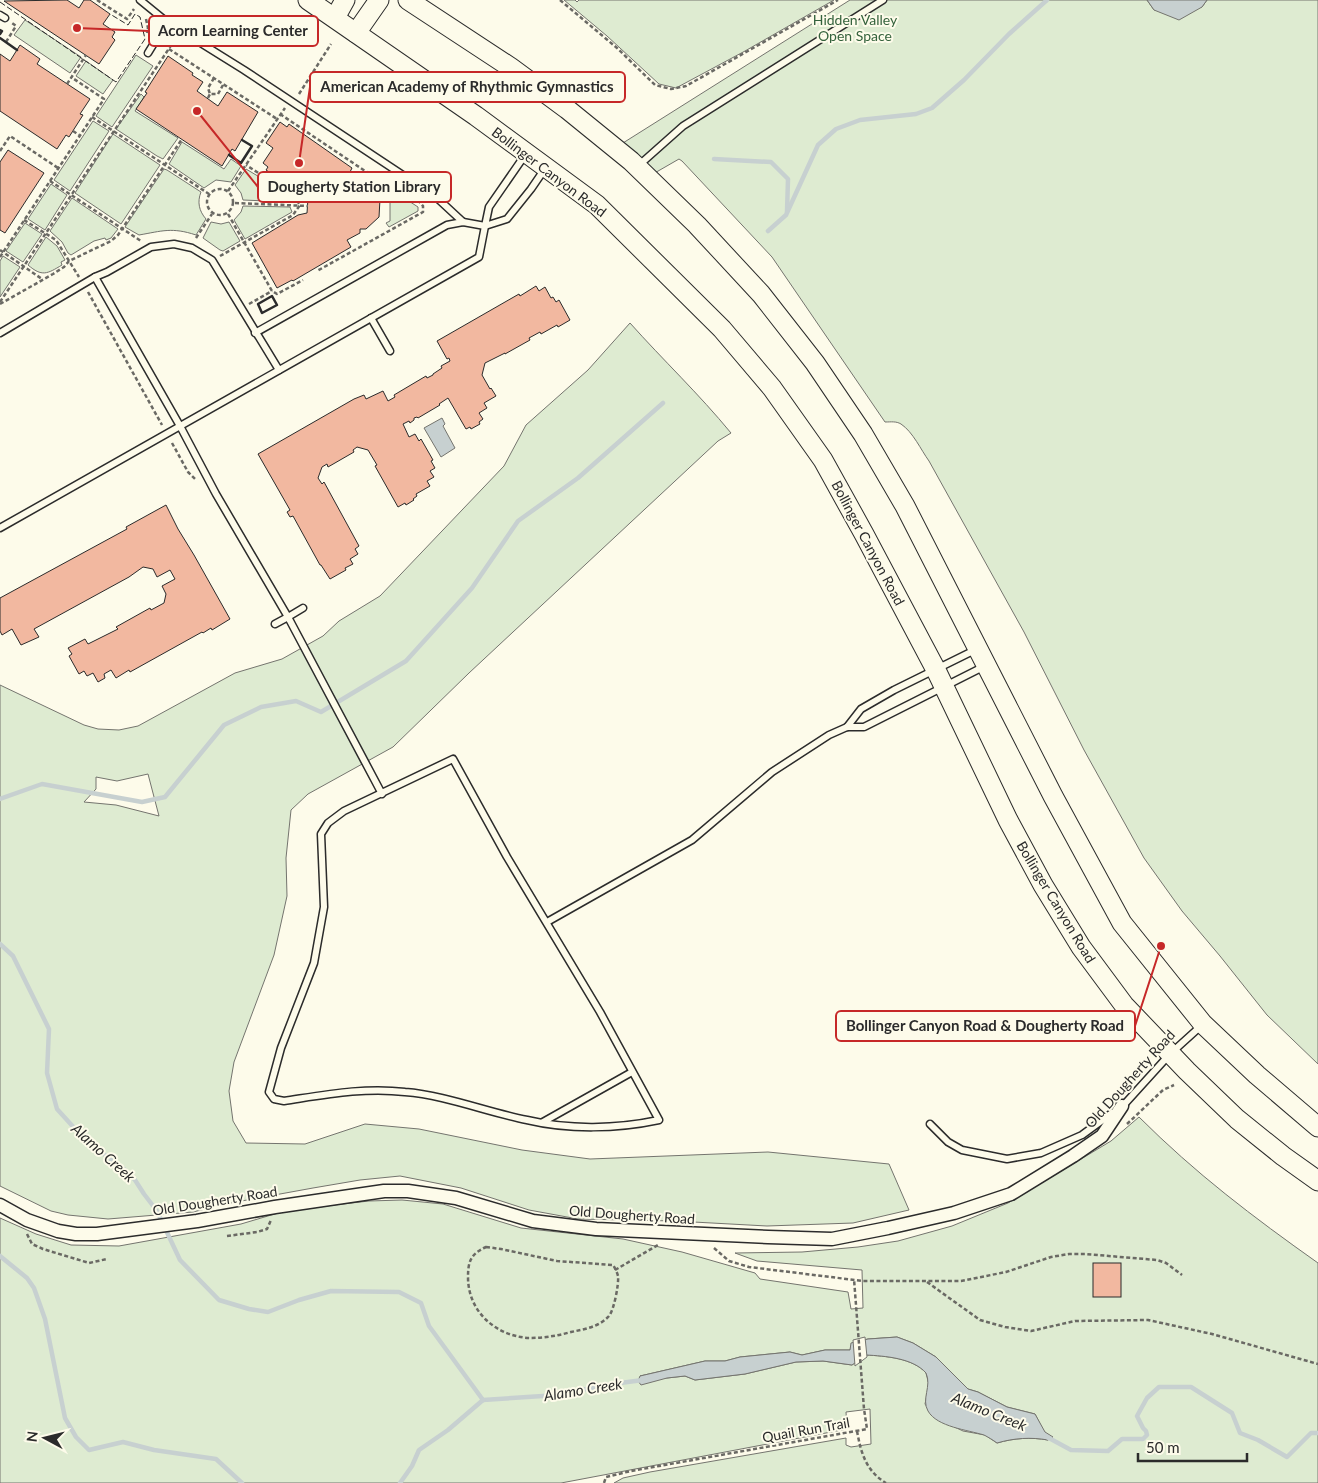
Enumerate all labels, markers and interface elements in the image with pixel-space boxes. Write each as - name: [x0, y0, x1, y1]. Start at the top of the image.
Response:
- park label: Hidden Valley Open Space: [813, 11, 898, 44]
- callout: Acorn Learning Center: [149, 16, 318, 46]
- text: Acorn Learning Center: [157, 21, 308, 39]
- callout: American Academy of Rhythmic Gymnastics: [310, 72, 625, 102]
- text: American Academy of Rhythmic Gymnastics: [319, 77, 614, 95]
- street label: Bollinger Canyon Road: [489, 123, 610, 220]
- callout: Dougherty Station Library: [258, 172, 451, 202]
- text: Dougherty Station Library: [267, 177, 441, 195]
- street label: Bollinger Canyon Road: [828, 477, 909, 608]
- street label: Bollinger Canyon Road: [1013, 838, 1100, 966]
- callout: Bollinger Canyon Road & Dougherty Road: [836, 1011, 1135, 1041]
- text: Bollinger Canyon Road & Dougherty Road: [846, 1016, 1124, 1034]
- street label: Old Dougherty Road: [1081, 1026, 1178, 1131]
- water label: Alamo Creek: [67, 1118, 140, 1186]
- street label: Old Dougherty Road: [151, 1182, 279, 1219]
- street label: Old Dougherty Road: [568, 1202, 696, 1227]
- water label: Alamo Creek: [541, 1374, 624, 1404]
- water label: Alamo Creek: [948, 1388, 1030, 1435]
- north arrow: [20, 1413, 70, 1463]
- street label: Quail Run Trail: [761, 1413, 851, 1446]
- text: N: [23, 1430, 41, 1443]
- scale bar: [1138, 1430, 1247, 1462]
- text: 50 m: [1146, 1438, 1180, 1456]

